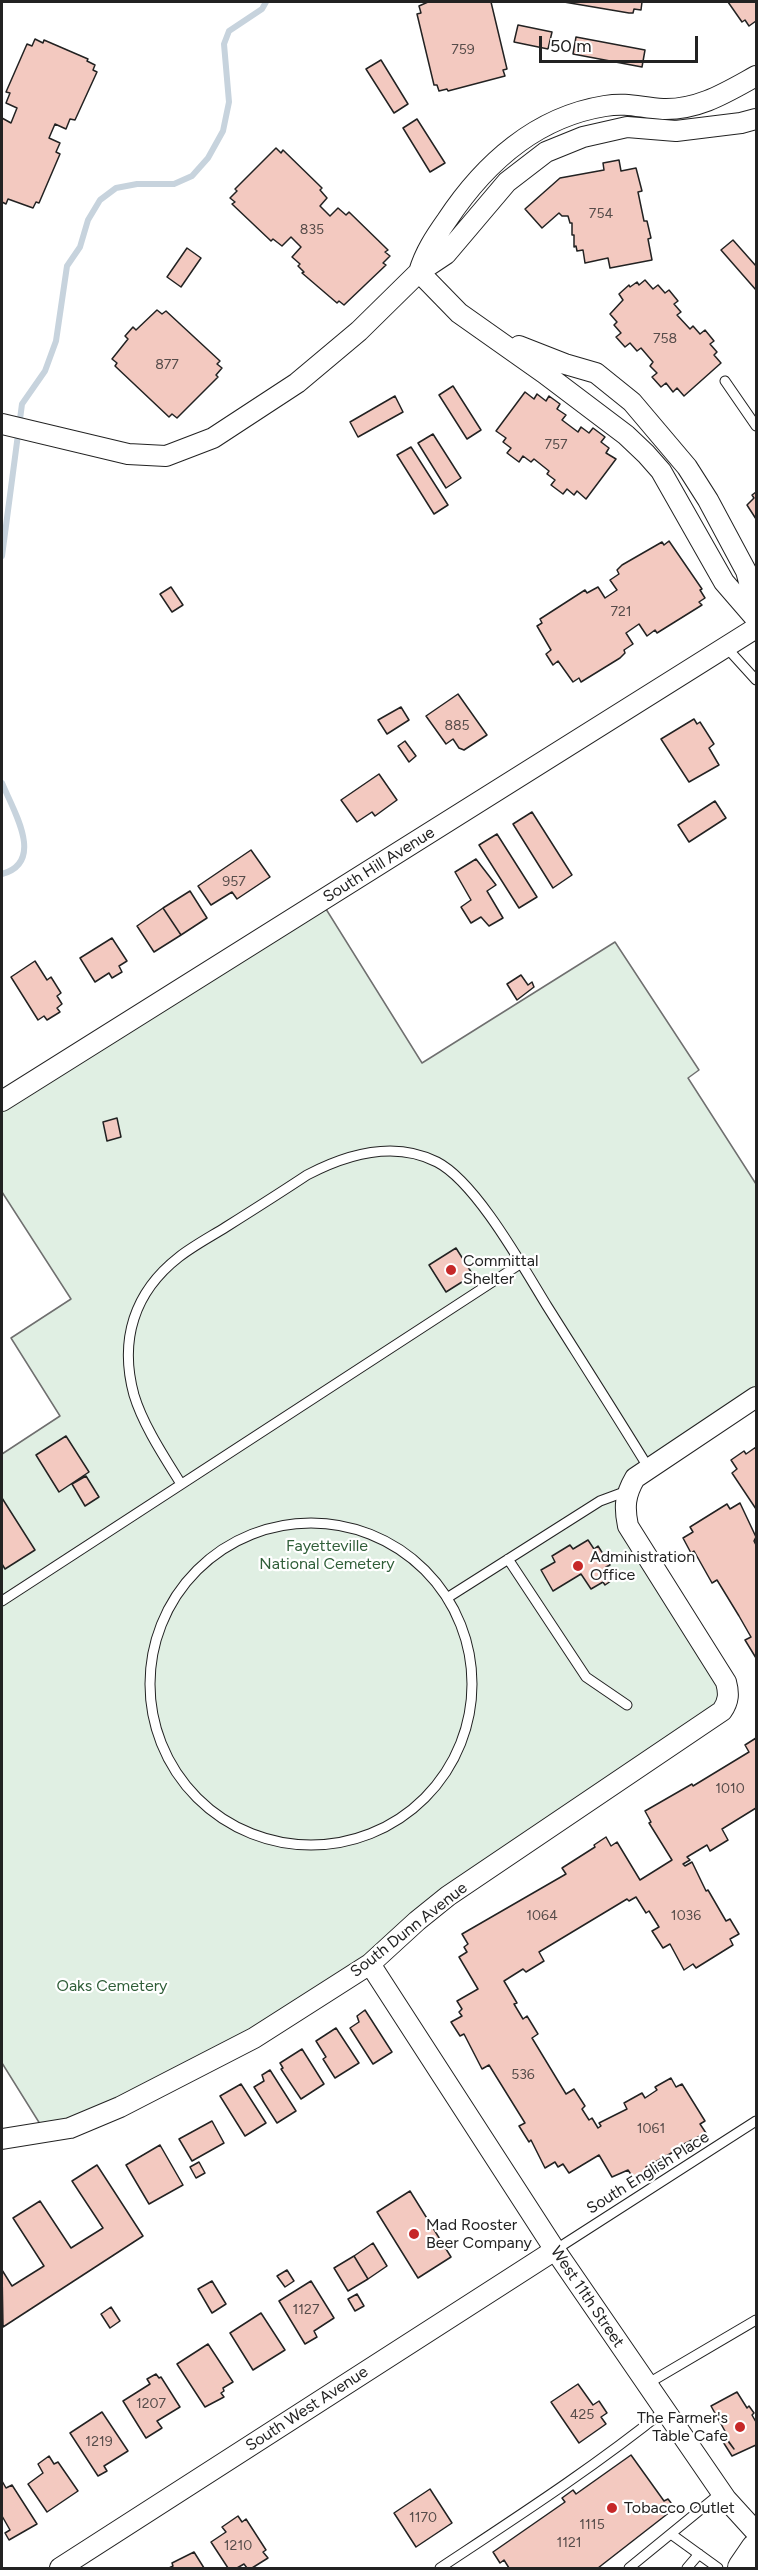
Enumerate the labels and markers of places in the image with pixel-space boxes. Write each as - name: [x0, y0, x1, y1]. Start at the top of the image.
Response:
- place label: Committal Shelter: [463, 1251, 538, 1289]
- marker: Committal Shelter: [444, 1263, 458, 1277]
- place label: Administration Office: [590, 1547, 695, 1585]
- marker: Administration Office: [571, 1559, 585, 1573]
- place label: Mad Rooster Beer Company: [426, 2215, 532, 2253]
- marker: Mad Rooster Beer Company: [407, 2227, 421, 2241]
- place label: The Farmer's Table Cafe: [637, 2408, 728, 2446]
- marker: The Farmer's Table Cafe: [733, 2420, 747, 2434]
- place label: Tobacco Outlet: [624, 2498, 735, 2518]
- marker: Tobacco Outlet: [605, 2501, 619, 2515]

